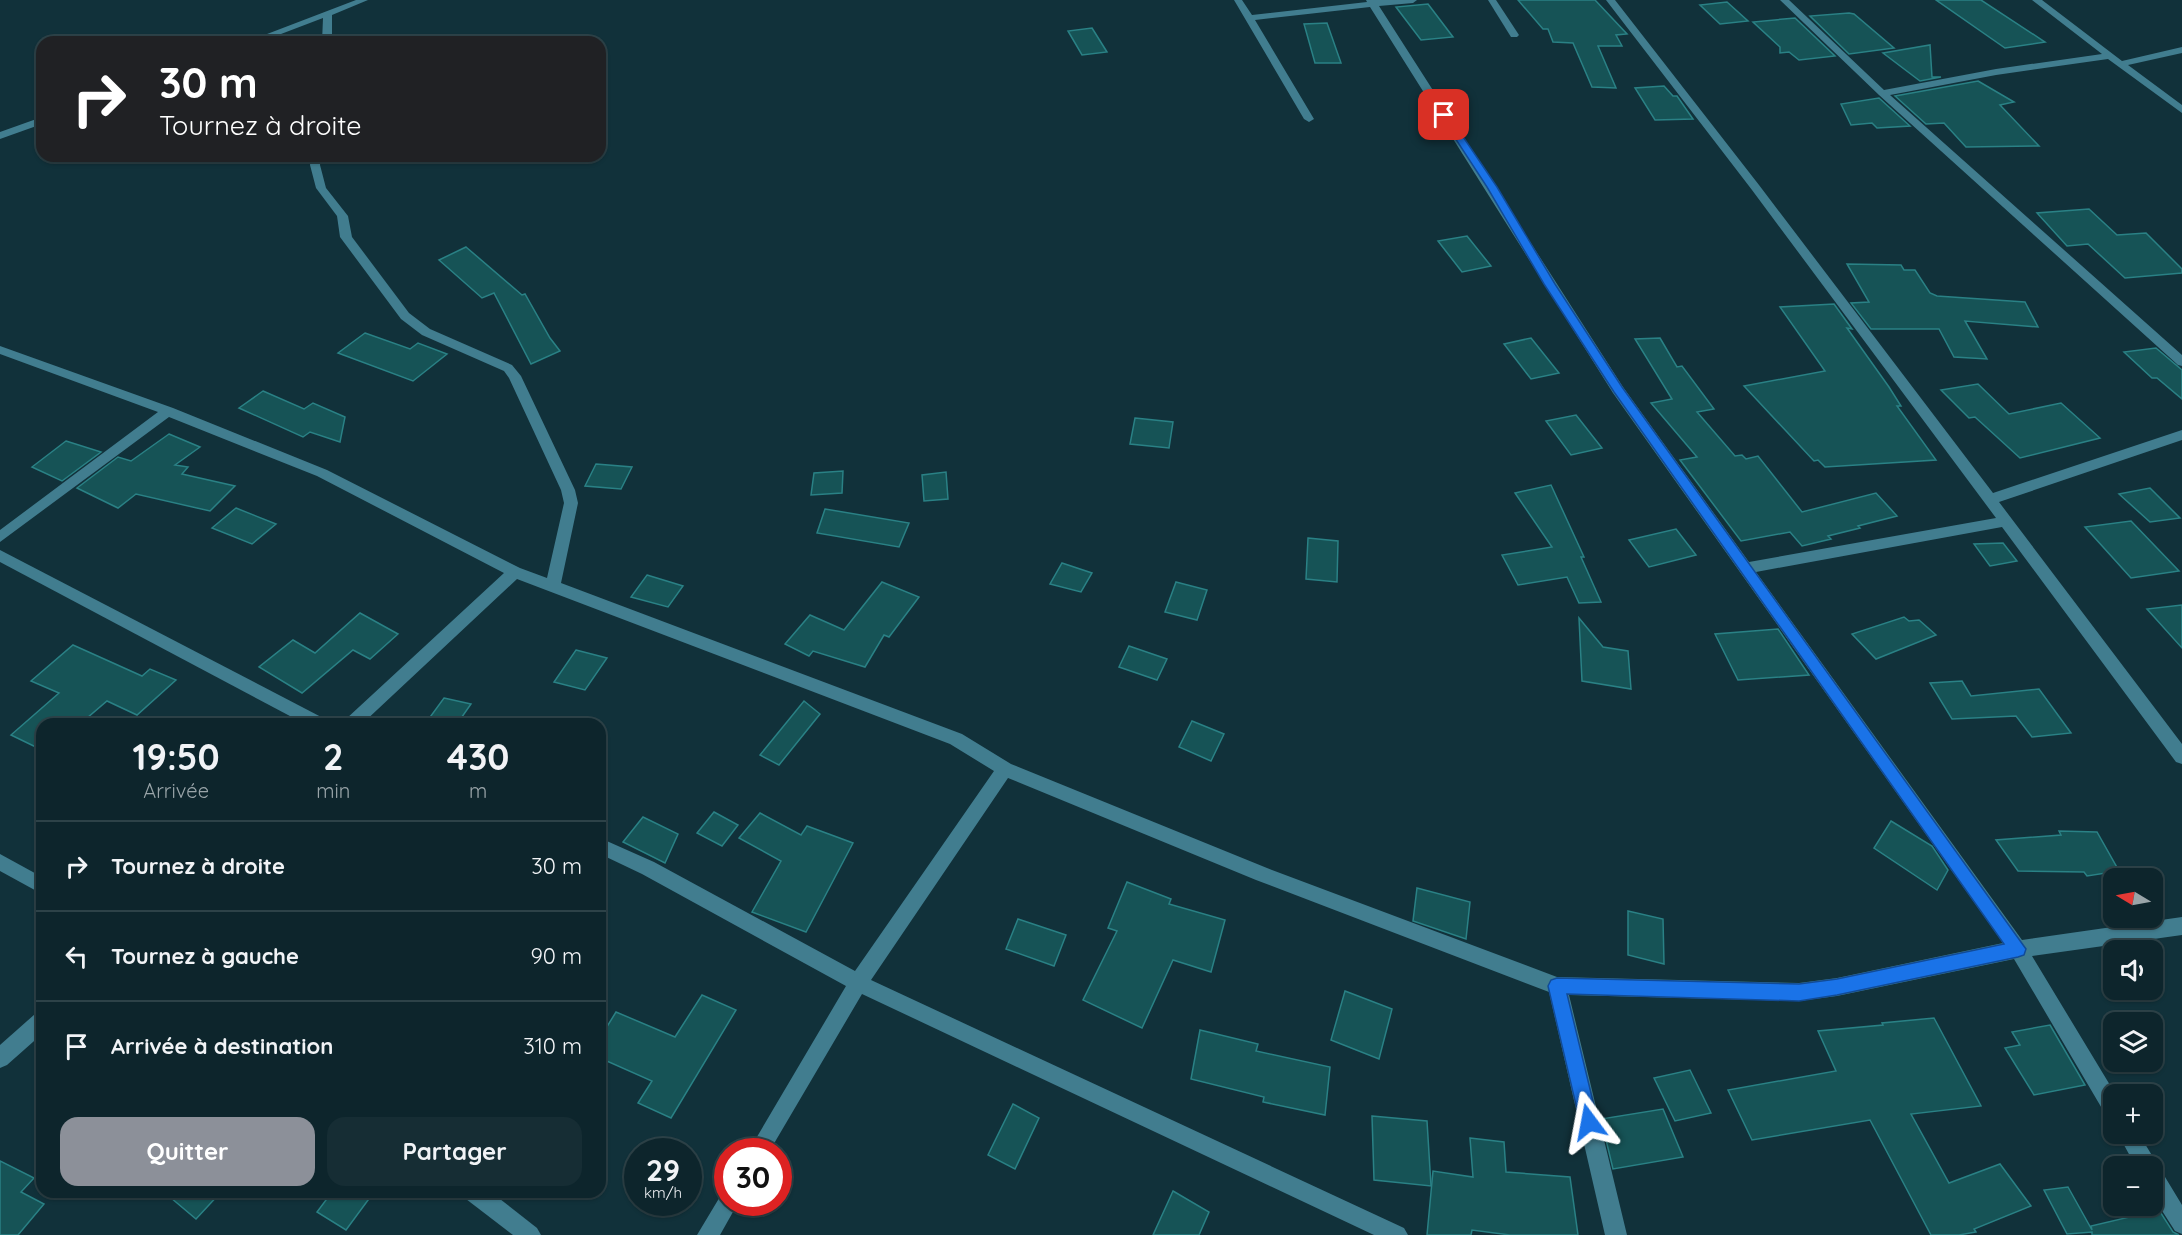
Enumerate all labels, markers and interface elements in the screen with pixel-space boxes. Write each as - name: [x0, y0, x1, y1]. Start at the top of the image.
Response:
- text: 30 m: [159, 56, 258, 109]
- icon: right: [60, 60, 138, 138]
- pin: [1418, 89, 1469, 140]
- icon: arrive: [1427, 98, 1460, 131]
- text: Tournez à droite: [159, 108, 362, 142]
- text: 19:50: [133, 734, 220, 779]
- text: 2: [323, 734, 343, 779]
- text: 430: [447, 734, 509, 779]
- text: Arrivée: [143, 778, 209, 803]
- text: min: [316, 778, 350, 803]
- text: m: [469, 778, 487, 803]
- icon: right: [60, 850, 93, 883]
- text: Tournez à droite: [111, 852, 285, 880]
- text: 30 m: [531, 852, 582, 880]
- north arrow: [2103, 868, 2163, 928]
- map controls: [2103, 868, 2163, 1216]
- icon: left: [60, 940, 93, 973]
- button: sound: [2103, 940, 2163, 1000]
- text: Tournez à gauche: [111, 942, 299, 970]
- text: 90 m: [531, 942, 582, 970]
- button: layers: [2103, 1012, 2163, 1072]
- icon: arrive: [60, 1030, 93, 1063]
- text: Arrivée à destination: [111, 1032, 333, 1060]
- text: 310 m: [523, 1032, 582, 1060]
- button: +: [2103, 1084, 2163, 1144]
- position arrow: [1557, 1090, 1621, 1154]
- button: Quitter: [60, 1117, 315, 1186]
- button: Partager: [327, 1117, 582, 1186]
- speed limit sign: 30: [714, 1138, 792, 1216]
- text: 29: [646, 1151, 680, 1189]
- button: −: [2103, 1156, 2163, 1216]
- text: km/h: [644, 1183, 682, 1202]

